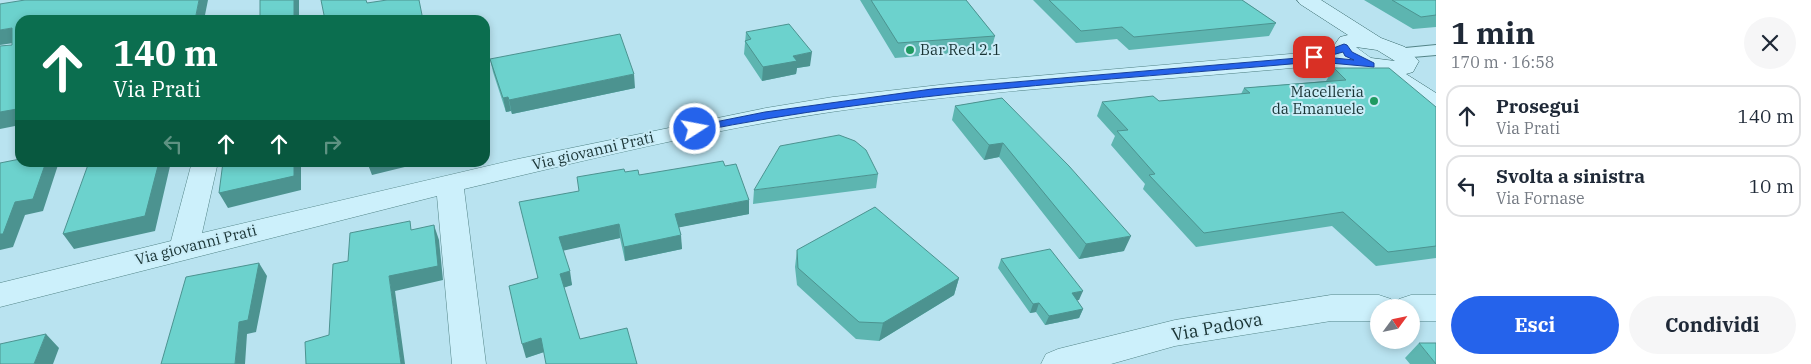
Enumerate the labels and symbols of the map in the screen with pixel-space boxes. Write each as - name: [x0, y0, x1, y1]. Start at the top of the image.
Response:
- pin: [1293, 36, 1335, 78]
- place label: Bar Red 2.1: [920, 40, 1001, 59]
- marker: Bar Red 2.1: [904, 44, 916, 56]
- place label: Macelleria da Emanuele: [1272, 82, 1364, 118]
- marker: Macelleria da Emanuele: [1368, 95, 1380, 107]
- position arrow: [668, 102, 720, 154]
- street label: Via giovanni Prati: [530, 127, 656, 174]
- street label: Via giovanni Prati: [133, 220, 259, 269]
- north arrow: [1370, 299, 1420, 349]
- street label: Via Padova: [1170, 307, 1264, 346]

